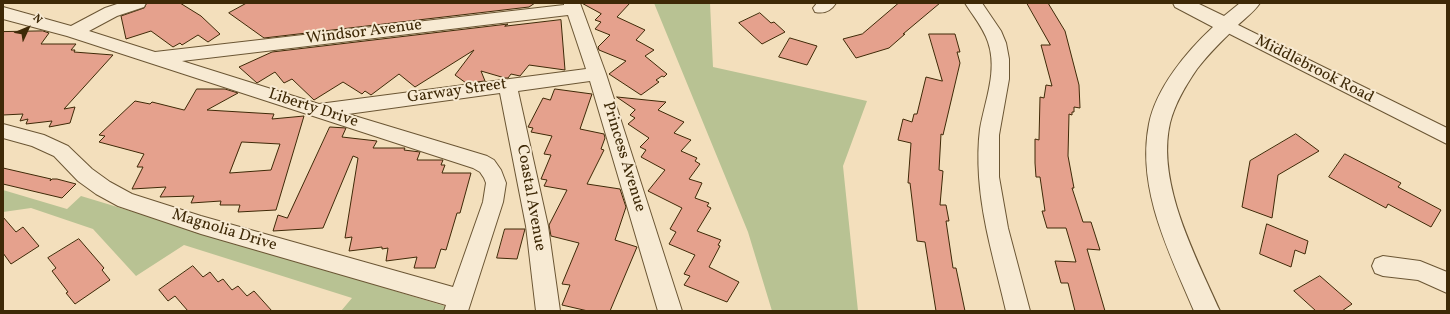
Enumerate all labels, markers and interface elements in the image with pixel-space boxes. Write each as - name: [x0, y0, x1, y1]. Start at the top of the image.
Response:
- north arrow: [8, 8, 48, 48]
- text: N: [29, 11, 45, 27]
- street label: Windsor Avenue: [305, 16, 423, 50]
- street label: Middlebrook Road: [1252, 32, 1376, 108]
- street label: Garway Street: [406, 76, 508, 108]
- street label: Liberty Drive: [266, 85, 360, 133]
- street label: Princess Avenue: [597, 100, 649, 214]
- street label: Coastal Avenue: [511, 143, 549, 253]
- street label: Magnolia Drive: [169, 206, 279, 256]

